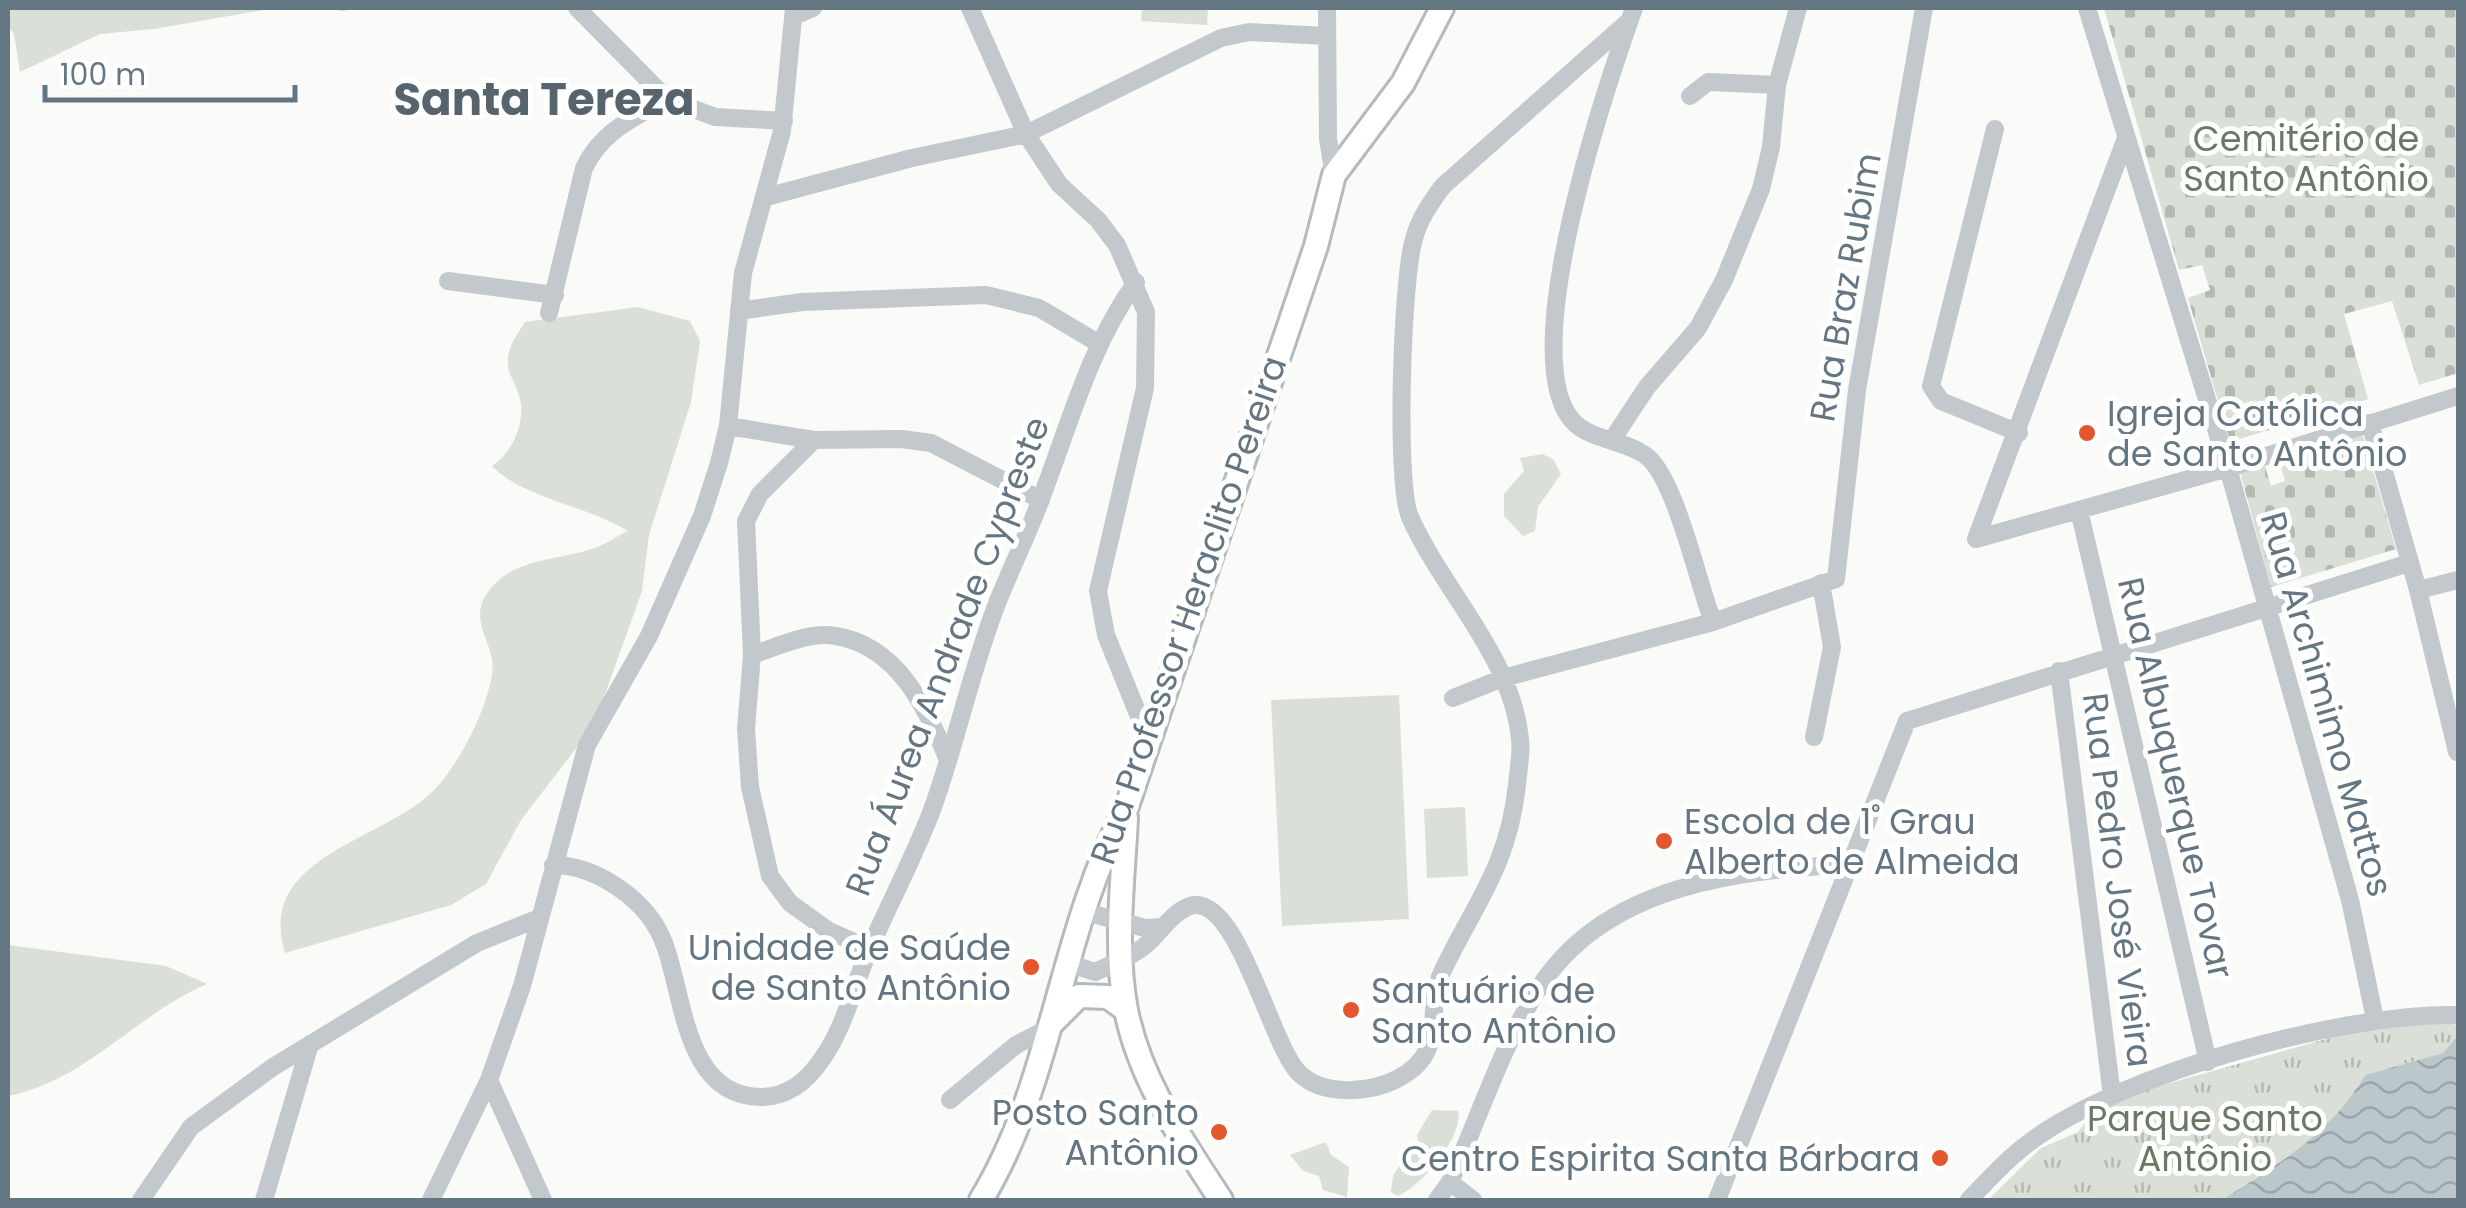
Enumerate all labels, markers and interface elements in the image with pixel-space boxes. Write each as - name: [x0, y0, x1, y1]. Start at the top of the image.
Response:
- scale bar: [45, 40, 295, 102]
- text: 100 m: [60, 53, 146, 96]
- district label: Santa Tereza: [393, 68, 695, 131]
- park label: Cemitério de Santo Antônio: [2183, 114, 2429, 203]
- street label: Rua Braz Rubim: [1797, 149, 1893, 425]
- street label: Rua Professor Heraclito Pereira: [1078, 349, 1298, 871]
- place label: Igreja Católica de Santo Antônio: [2107, 389, 2407, 478]
- street label: Rua Áurea Andrade Cypreste: [833, 409, 1061, 903]
- marker: Igreja Católica de Santo Antônio: [2076, 422, 2098, 444]
- street label: Rua Archimimo Mattos: [2249, 506, 2405, 902]
- street label: Rua Albuquerque Tovar: [2106, 572, 2246, 984]
- street label: Rua Pedro José Vieira: [2071, 690, 2165, 1070]
- place label: Escola de 1˚ Grau Alberto de Almeida: [1684, 797, 2020, 886]
- marker: Escola de 1˚ Grau Alberto de Almeida: [1653, 830, 1675, 852]
- place label: Unidade de Saúde de Santo Antônio: [688, 923, 1011, 1012]
- marker: Unidade de Saúde de Santo Antônio: [1020, 956, 1042, 978]
- place label: Santuário de Santo Antônio: [1371, 966, 1617, 1055]
- marker: Santuário de Santo Antônio: [1340, 999, 1362, 1021]
- place label: Posto Santo Antônio: [992, 1088, 1199, 1177]
- park label: Parque Santo Antônio: [2087, 1094, 2323, 1183]
- marker: Posto Santo Antônio: [1208, 1121, 1230, 1143]
- place label: Centro Espirita Santa Bárbara: [1401, 1134, 1920, 1183]
- marker: Centro Espirita Santa Bárbara: [1929, 1147, 1951, 1169]

